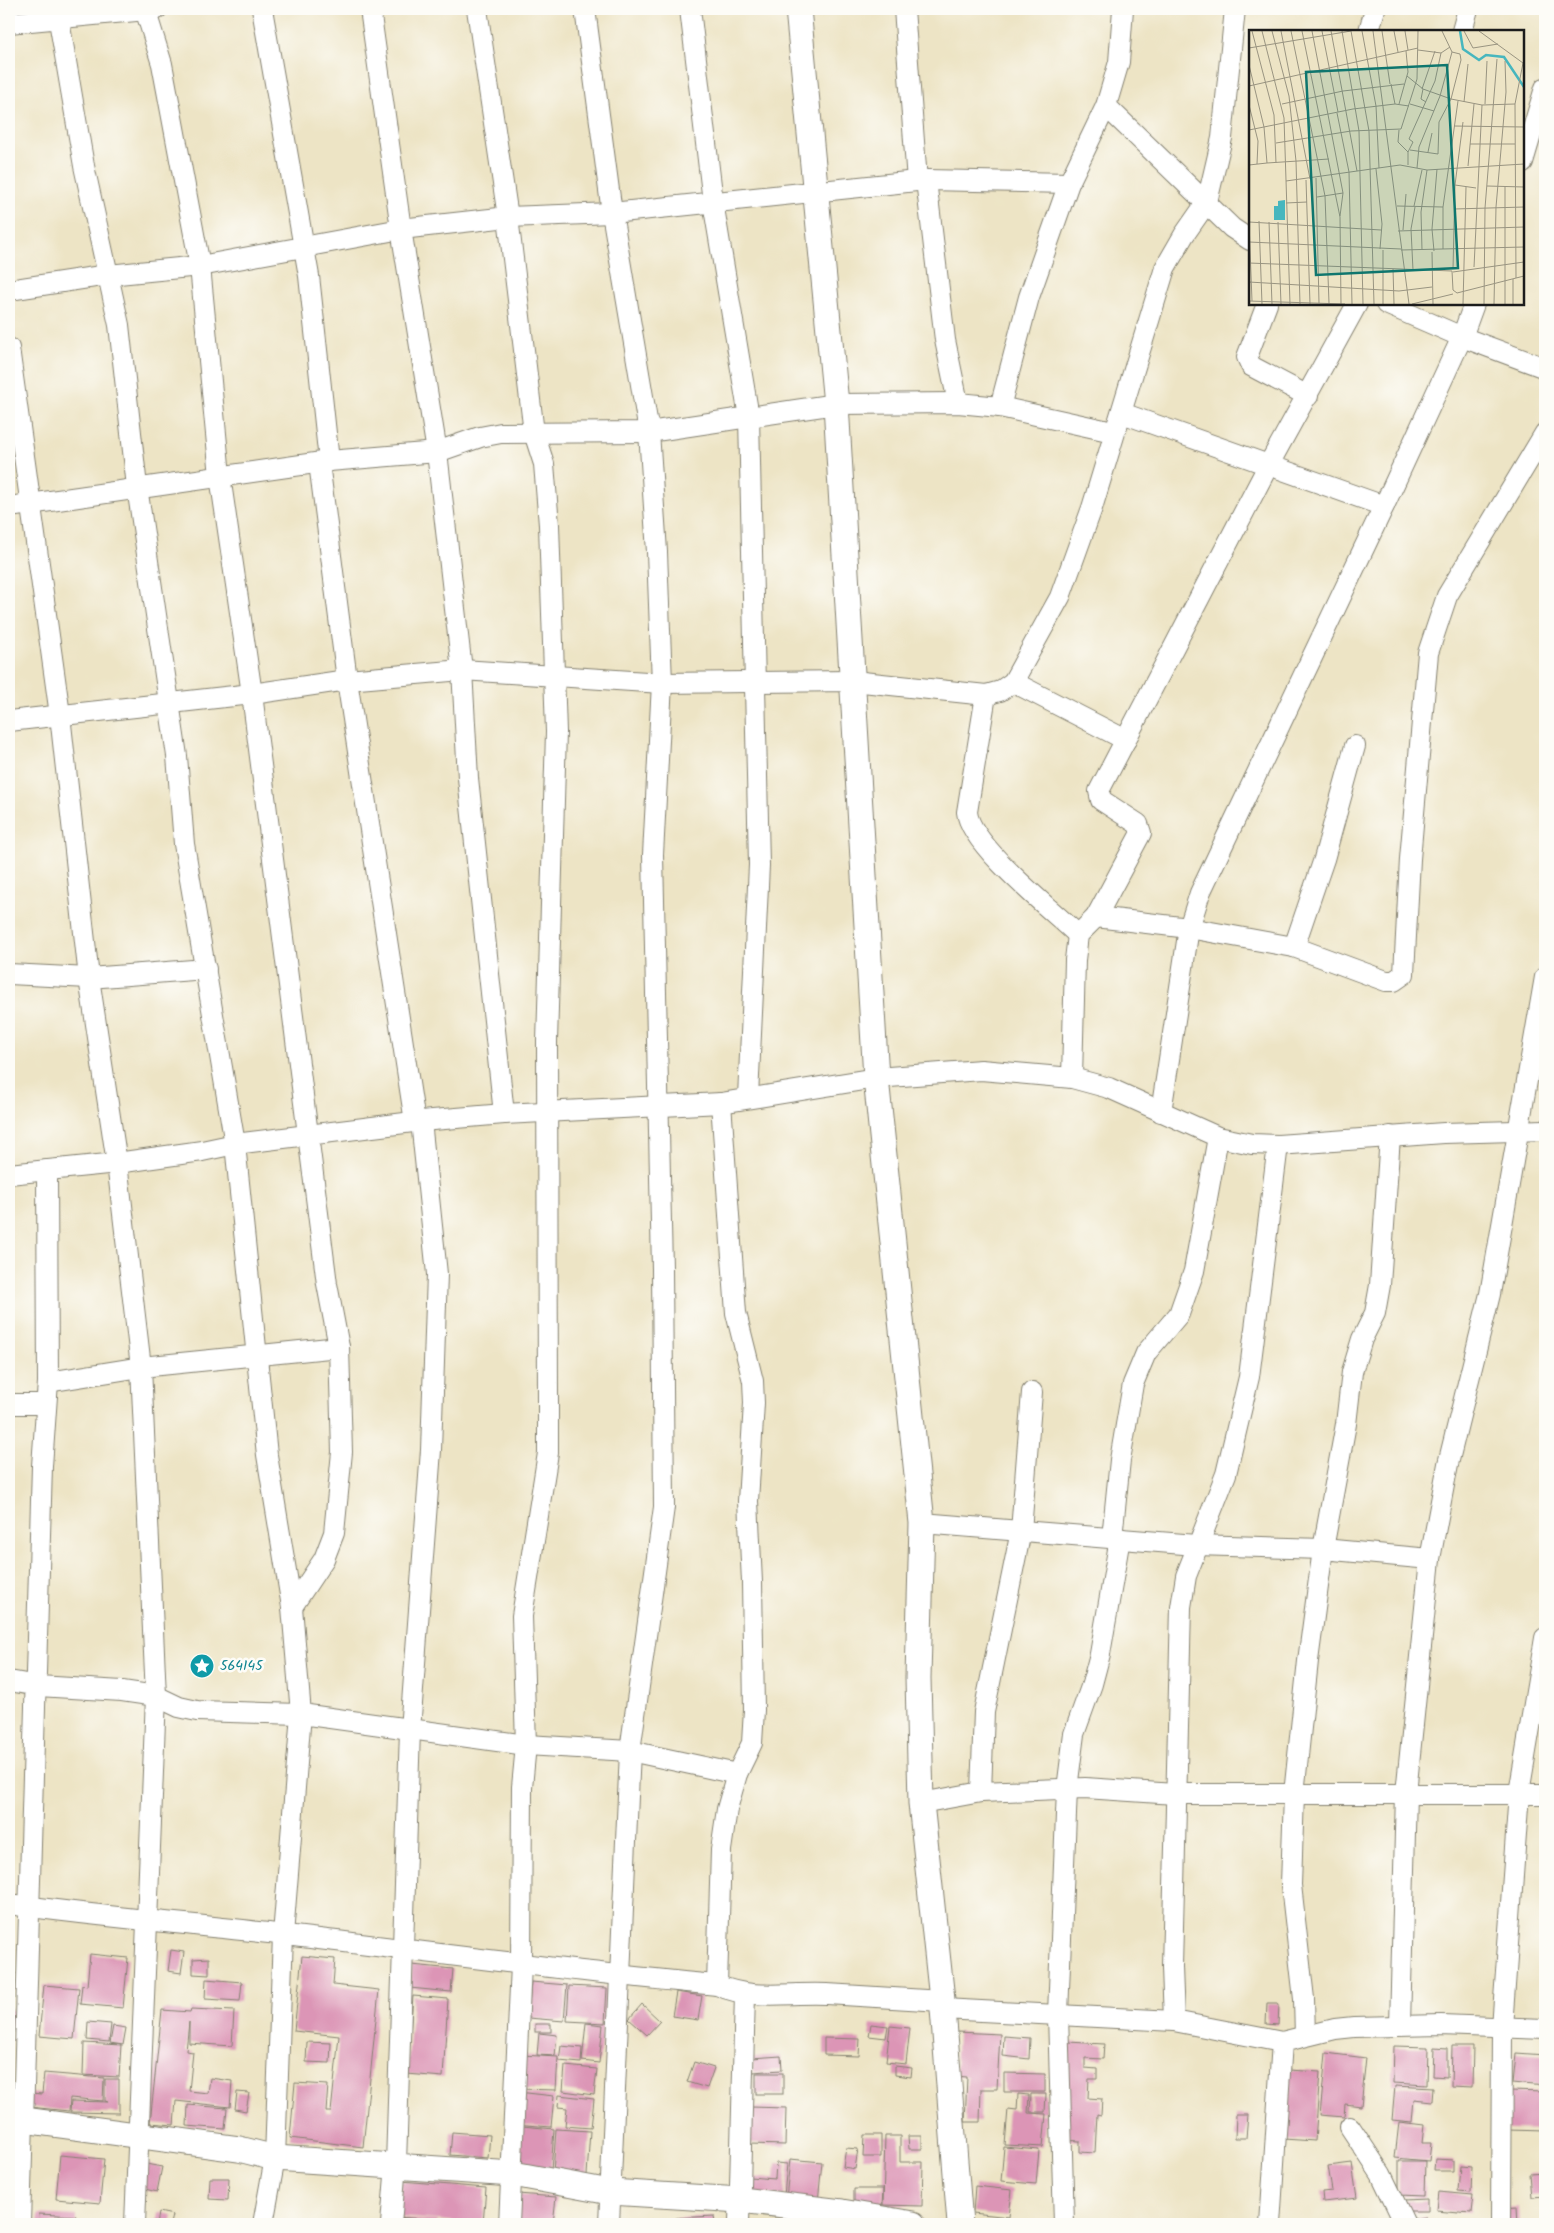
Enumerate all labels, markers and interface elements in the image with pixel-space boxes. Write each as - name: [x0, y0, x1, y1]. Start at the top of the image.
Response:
- inset map: [1249, 30, 1524, 305]
- place icon: 564145: [189, 1653, 215, 1679]
- place label: 564145: [220, 1655, 264, 1677]

